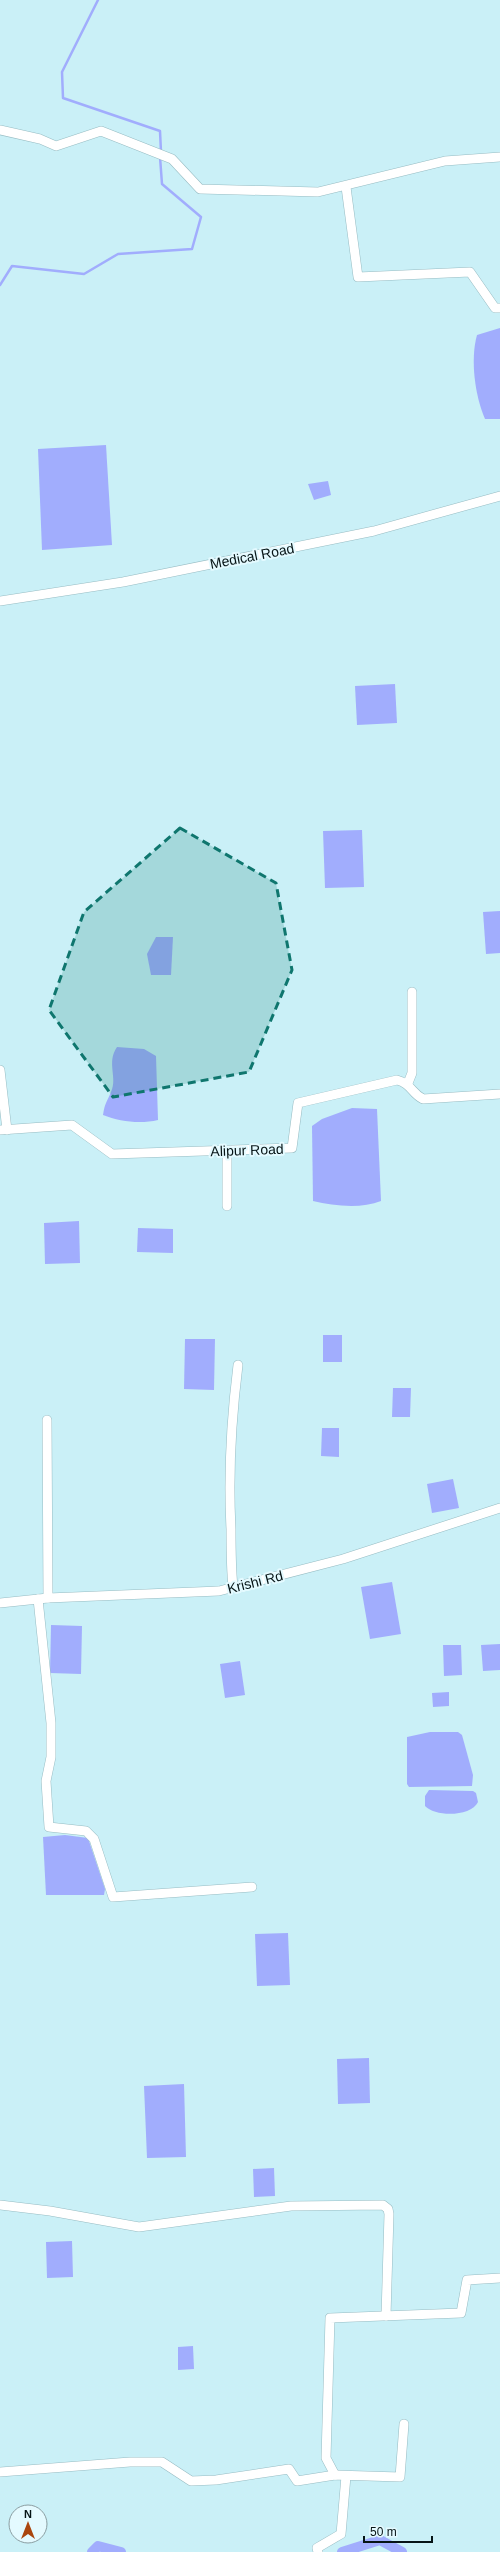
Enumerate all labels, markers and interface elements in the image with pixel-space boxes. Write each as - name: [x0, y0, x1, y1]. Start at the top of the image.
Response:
- street label: Medical Road: [208, 540, 296, 572]
- street label: Alipur Road: [210, 1141, 284, 1159]
- street label: Krishi Rd: [226, 1567, 284, 1597]
- north arrow: [8, 2504, 48, 2544]
- text: N: [24, 2508, 32, 2520]
- scale bar: [364, 2518, 432, 2544]
- text: 50 m: [370, 2525, 397, 2539]

